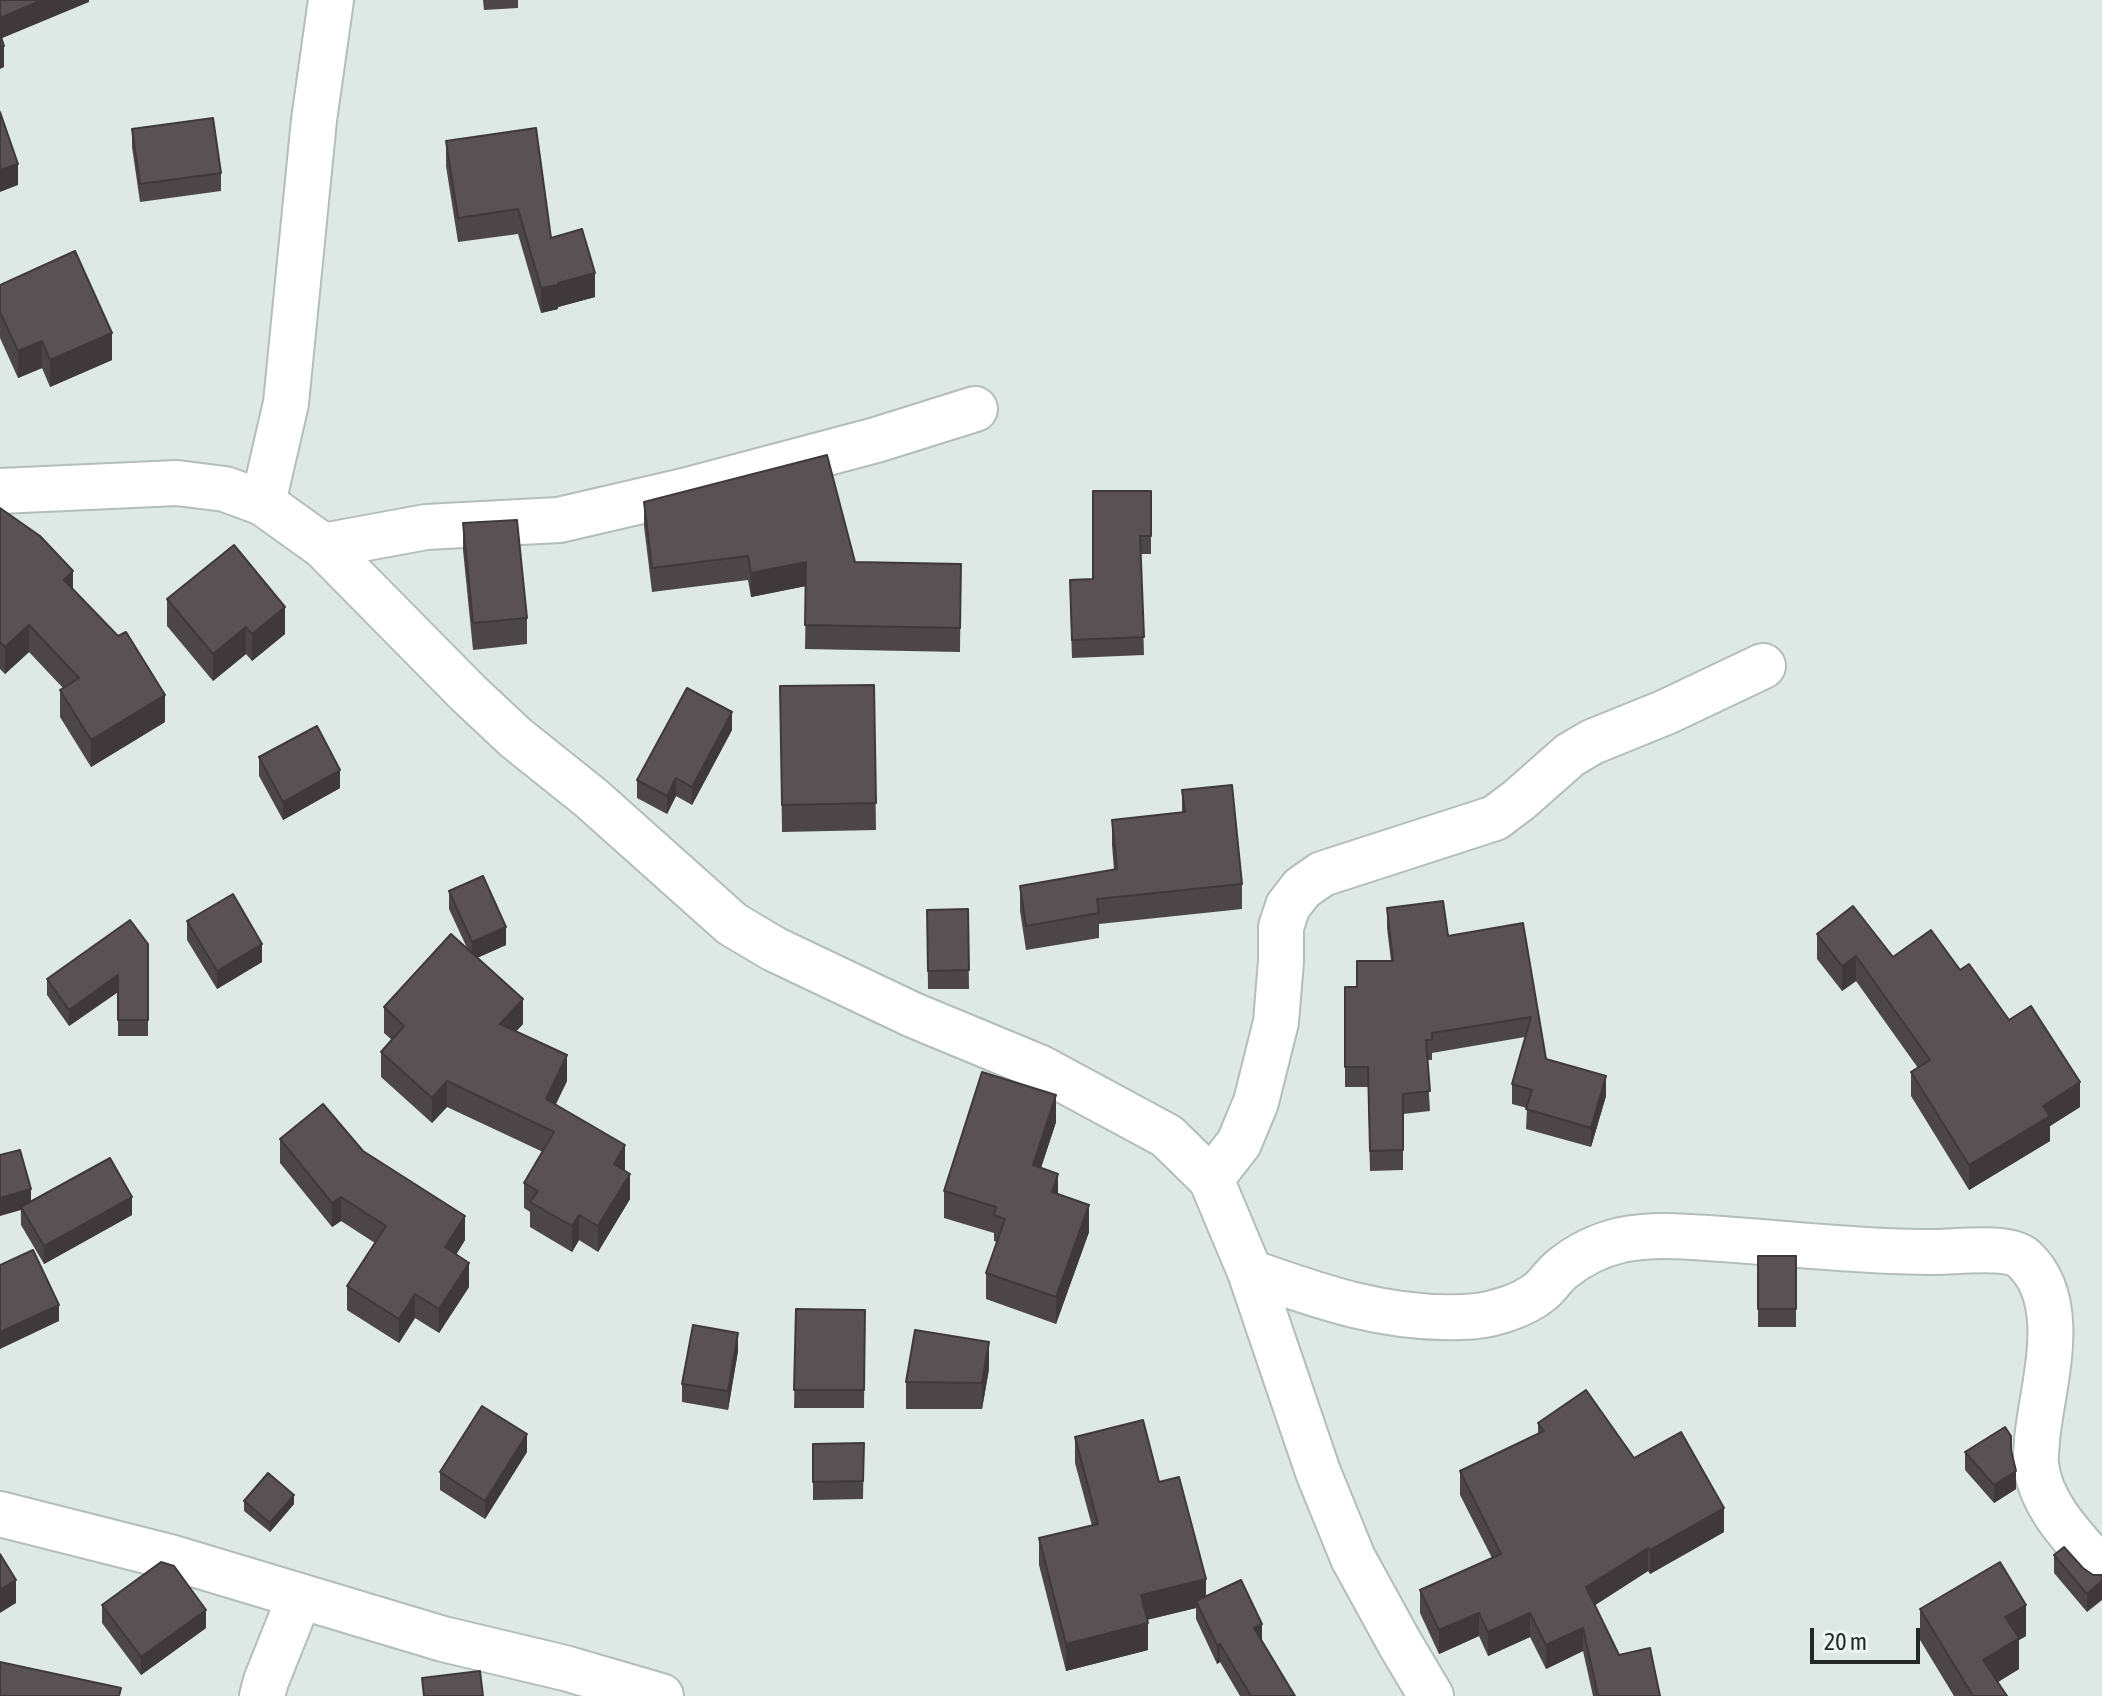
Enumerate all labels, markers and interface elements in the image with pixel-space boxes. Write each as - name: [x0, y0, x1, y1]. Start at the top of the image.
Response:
- scale bar: [1814, 1612, 1924, 1662]
- text: 20 m: [1824, 1628, 1867, 1655]

